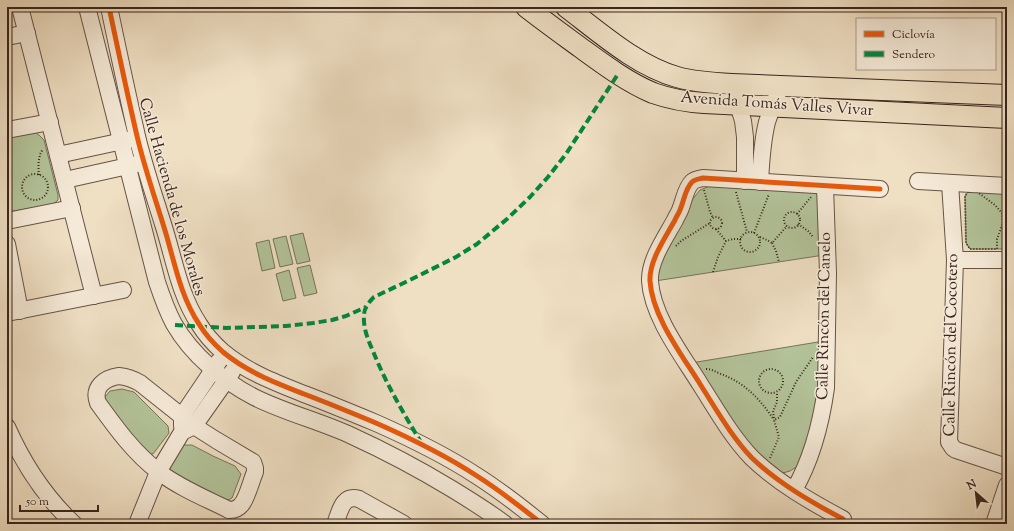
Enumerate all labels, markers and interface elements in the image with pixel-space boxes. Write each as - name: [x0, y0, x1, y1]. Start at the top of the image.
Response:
- legend: [856, 18, 996, 70]
- text: Ciclovía: [892, 26, 935, 44]
- text: Sendero: [892, 46, 935, 64]
- street label: Avenida Tomás Valles Vivar: [680, 87, 874, 123]
- street label: Calle Hacienda de los Morales: [132, 95, 210, 299]
- street label: Calle Rincón del Canelo: [812, 232, 838, 400]
- street label: Calle Rincón del Cocotero: [939, 253, 965, 437]
- north arrow: [956, 473, 996, 513]
- text: N: [963, 476, 980, 495]
- scale bar: [20, 487, 98, 513]
- text: 50 m: [25, 493, 49, 511]

